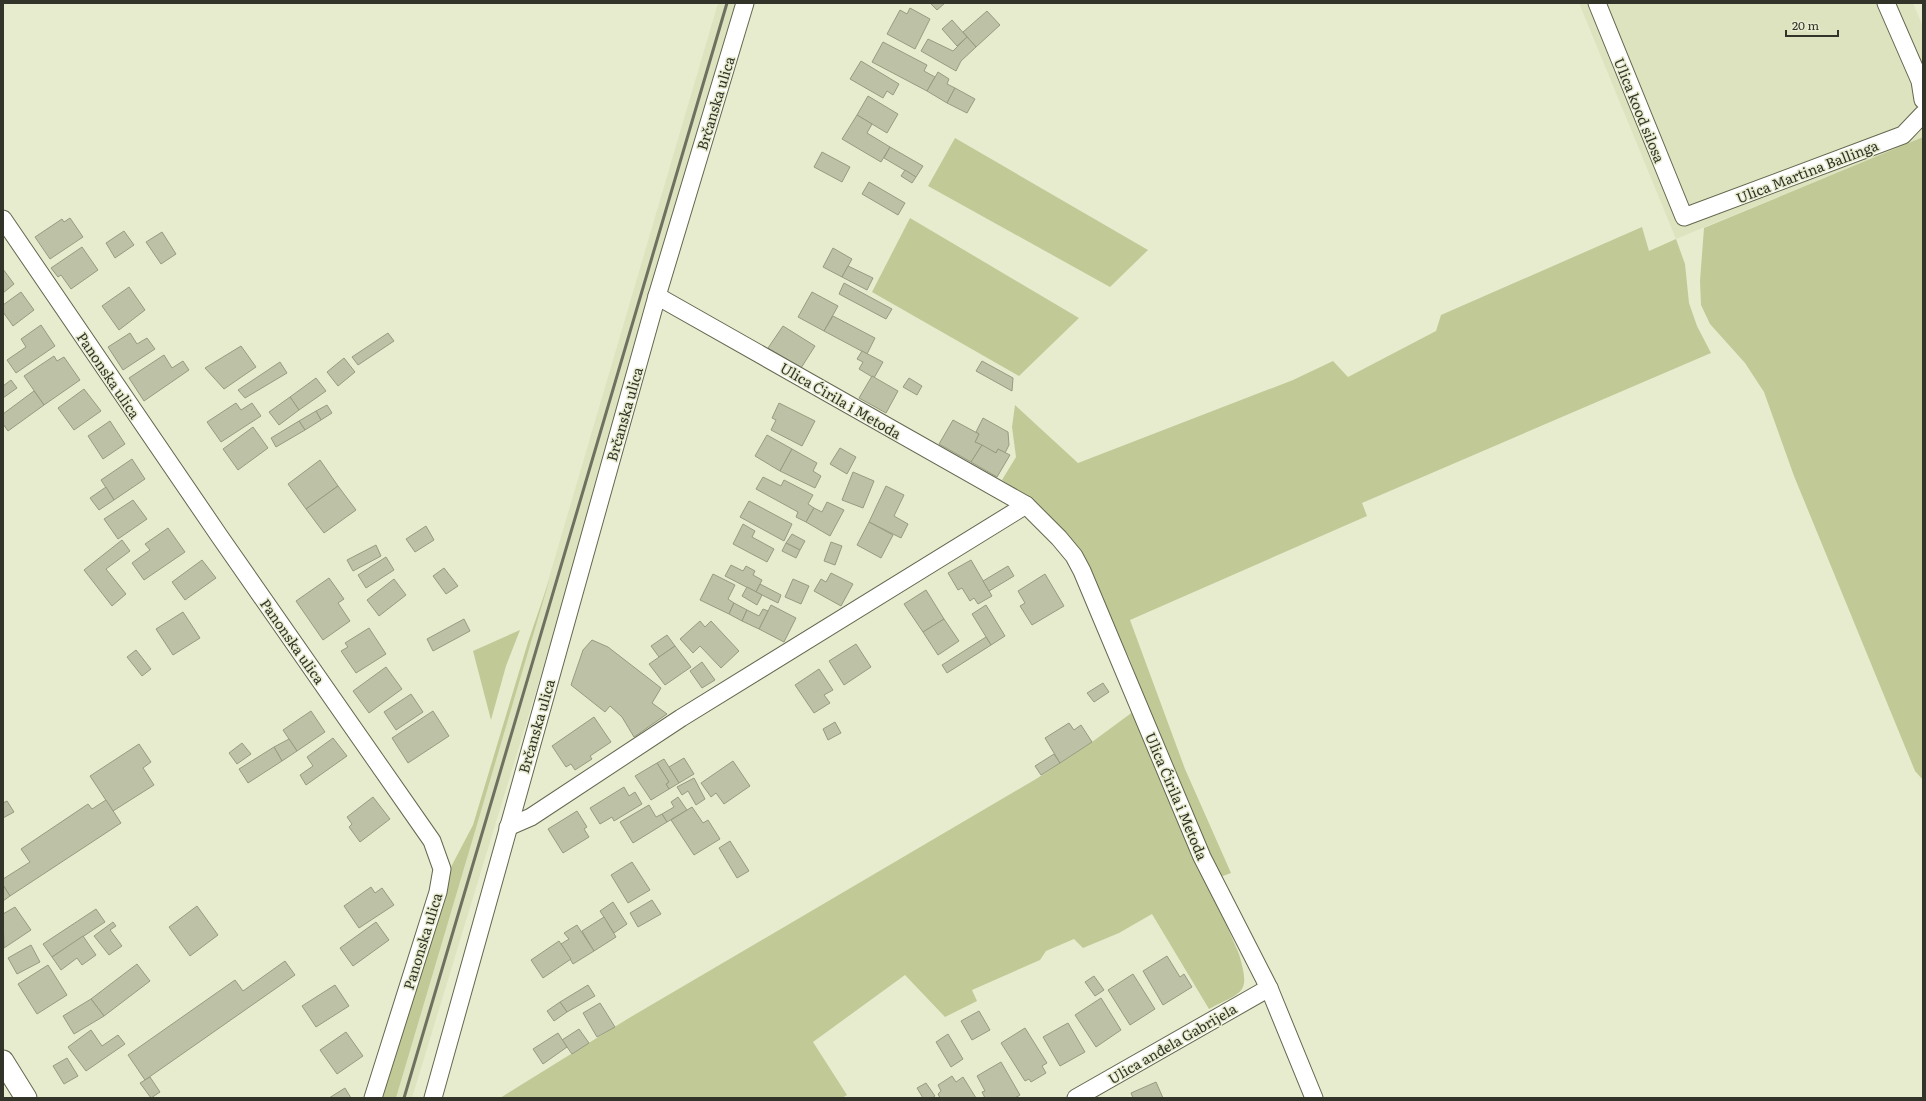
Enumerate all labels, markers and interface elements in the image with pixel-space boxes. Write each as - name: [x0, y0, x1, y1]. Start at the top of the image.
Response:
- scale bar: [1786, 12, 1838, 38]
- text: 20 m: [1792, 16, 1819, 34]
- street label: Brčanska ulica: [691, 53, 739, 152]
- street label: Ulica kood silosa: [1610, 55, 1670, 166]
- street label: Ulica Martina Ballinga: [1733, 134, 1882, 207]
- street label: Panonska ulica: [73, 328, 146, 422]
- street label: Ulica Ćirila i Metoda: [777, 357, 906, 443]
- street label: Brčanska ulica: [601, 364, 647, 463]
- street label: Panonska ulica: [256, 594, 330, 688]
- street label: Brčanska ulica: [513, 676, 559, 775]
- street label: Ulica Ćirila i Metoda: [1141, 729, 1213, 863]
- street label: Panonska ulica: [398, 890, 446, 992]
- street label: Ulica anđela Gabrijela: [1104, 998, 1241, 1088]

